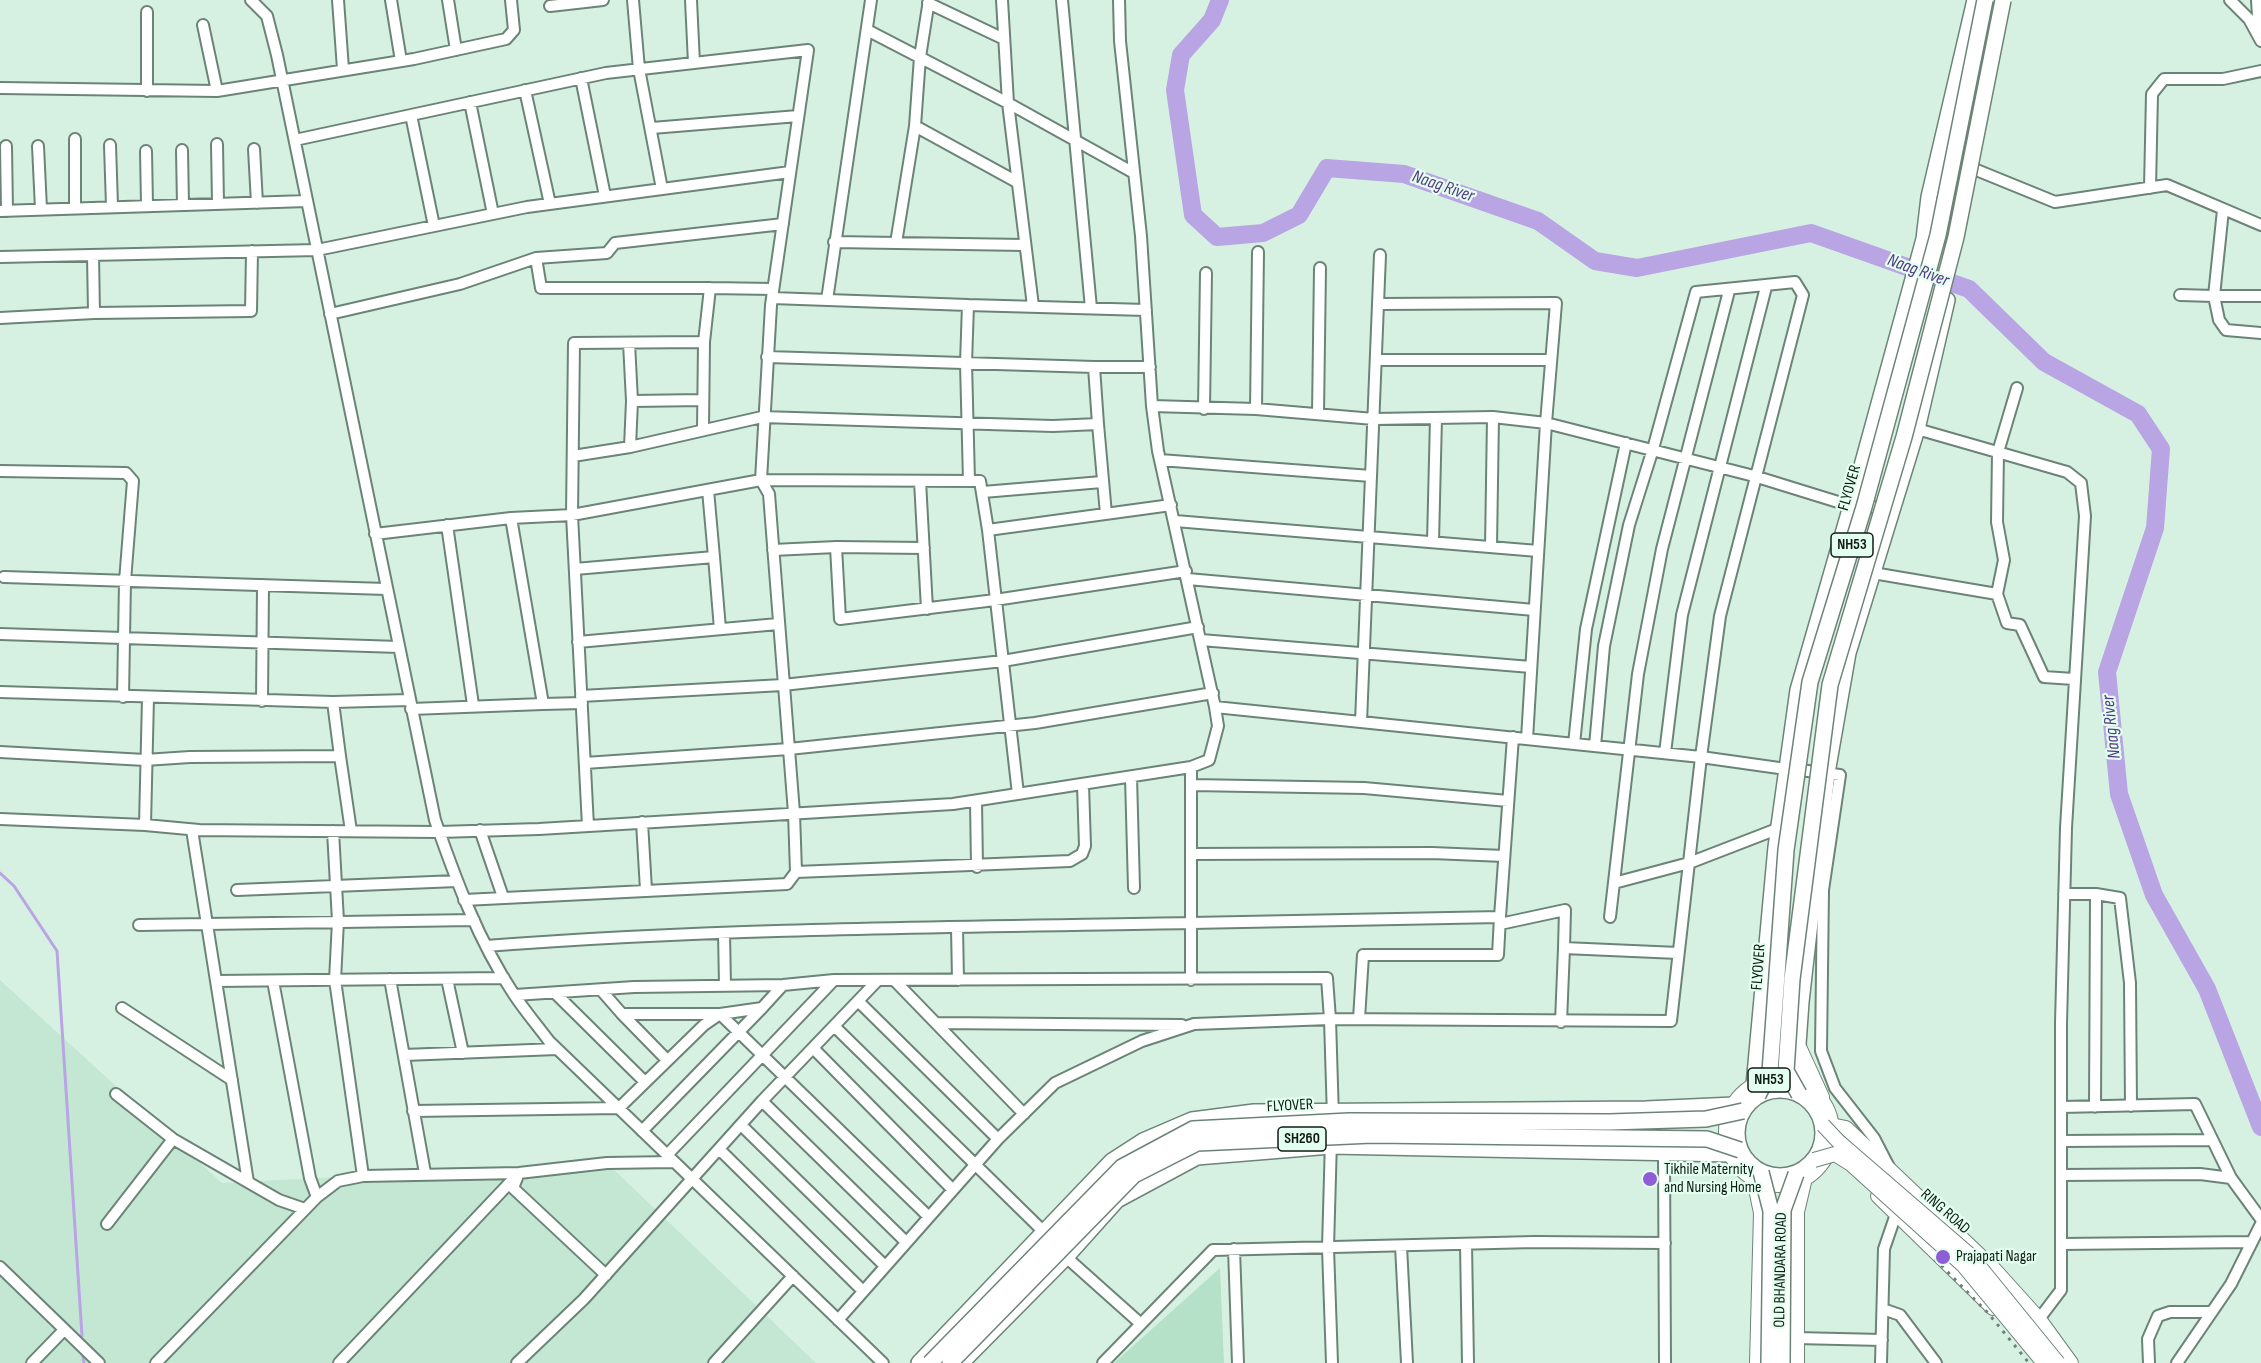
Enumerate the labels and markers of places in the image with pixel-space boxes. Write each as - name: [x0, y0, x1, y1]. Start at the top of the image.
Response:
- place label: Tikhile Maternity and Nursing Home: [1664, 1160, 1761, 1198]
- marker: Tikhile Maternity and Nursing Home: [1641, 1170, 1659, 1188]
- place label: Prajapati Nagar: [1956, 1247, 2037, 1267]
- marker: Prajapati Nagar: [1934, 1248, 1952, 1266]

